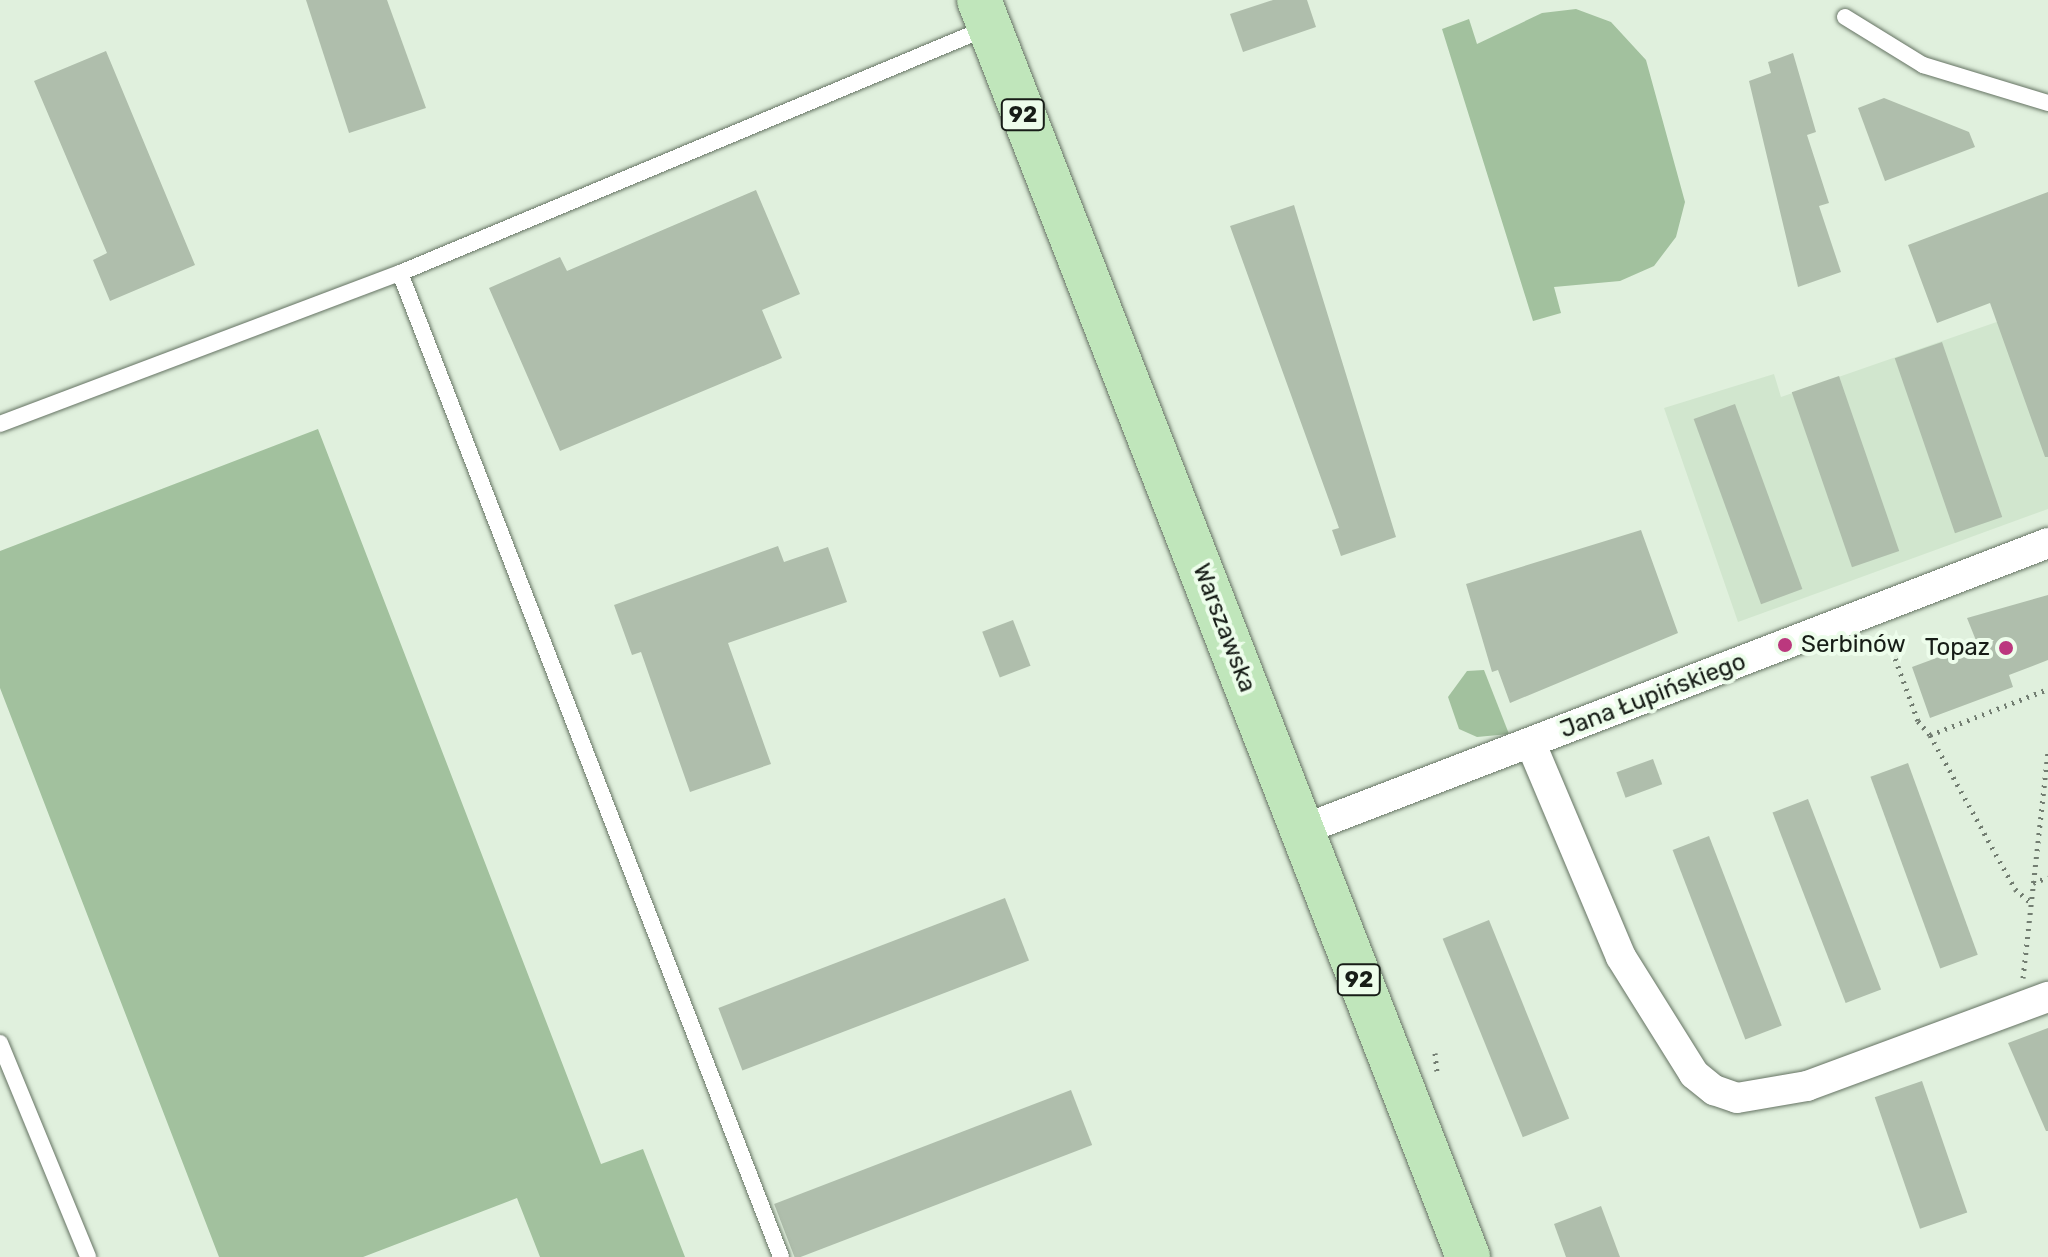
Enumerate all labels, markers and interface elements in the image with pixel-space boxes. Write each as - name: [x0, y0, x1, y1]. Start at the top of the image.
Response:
- road number: 92: [999, 97, 1047, 133]
- street label: Warszawska: [1186, 560, 1262, 696]
- place label: Serbinów: [1801, 631, 1906, 659]
- place label: Topaz: [1925, 634, 1990, 662]
- marker: Serbinów: [1776, 636, 1794, 654]
- marker: Topaz: [1997, 639, 2015, 657]
- street label: Jana Łupińskiego: [1556, 647, 1750, 745]
- road number: 92: [1335, 962, 1383, 998]

